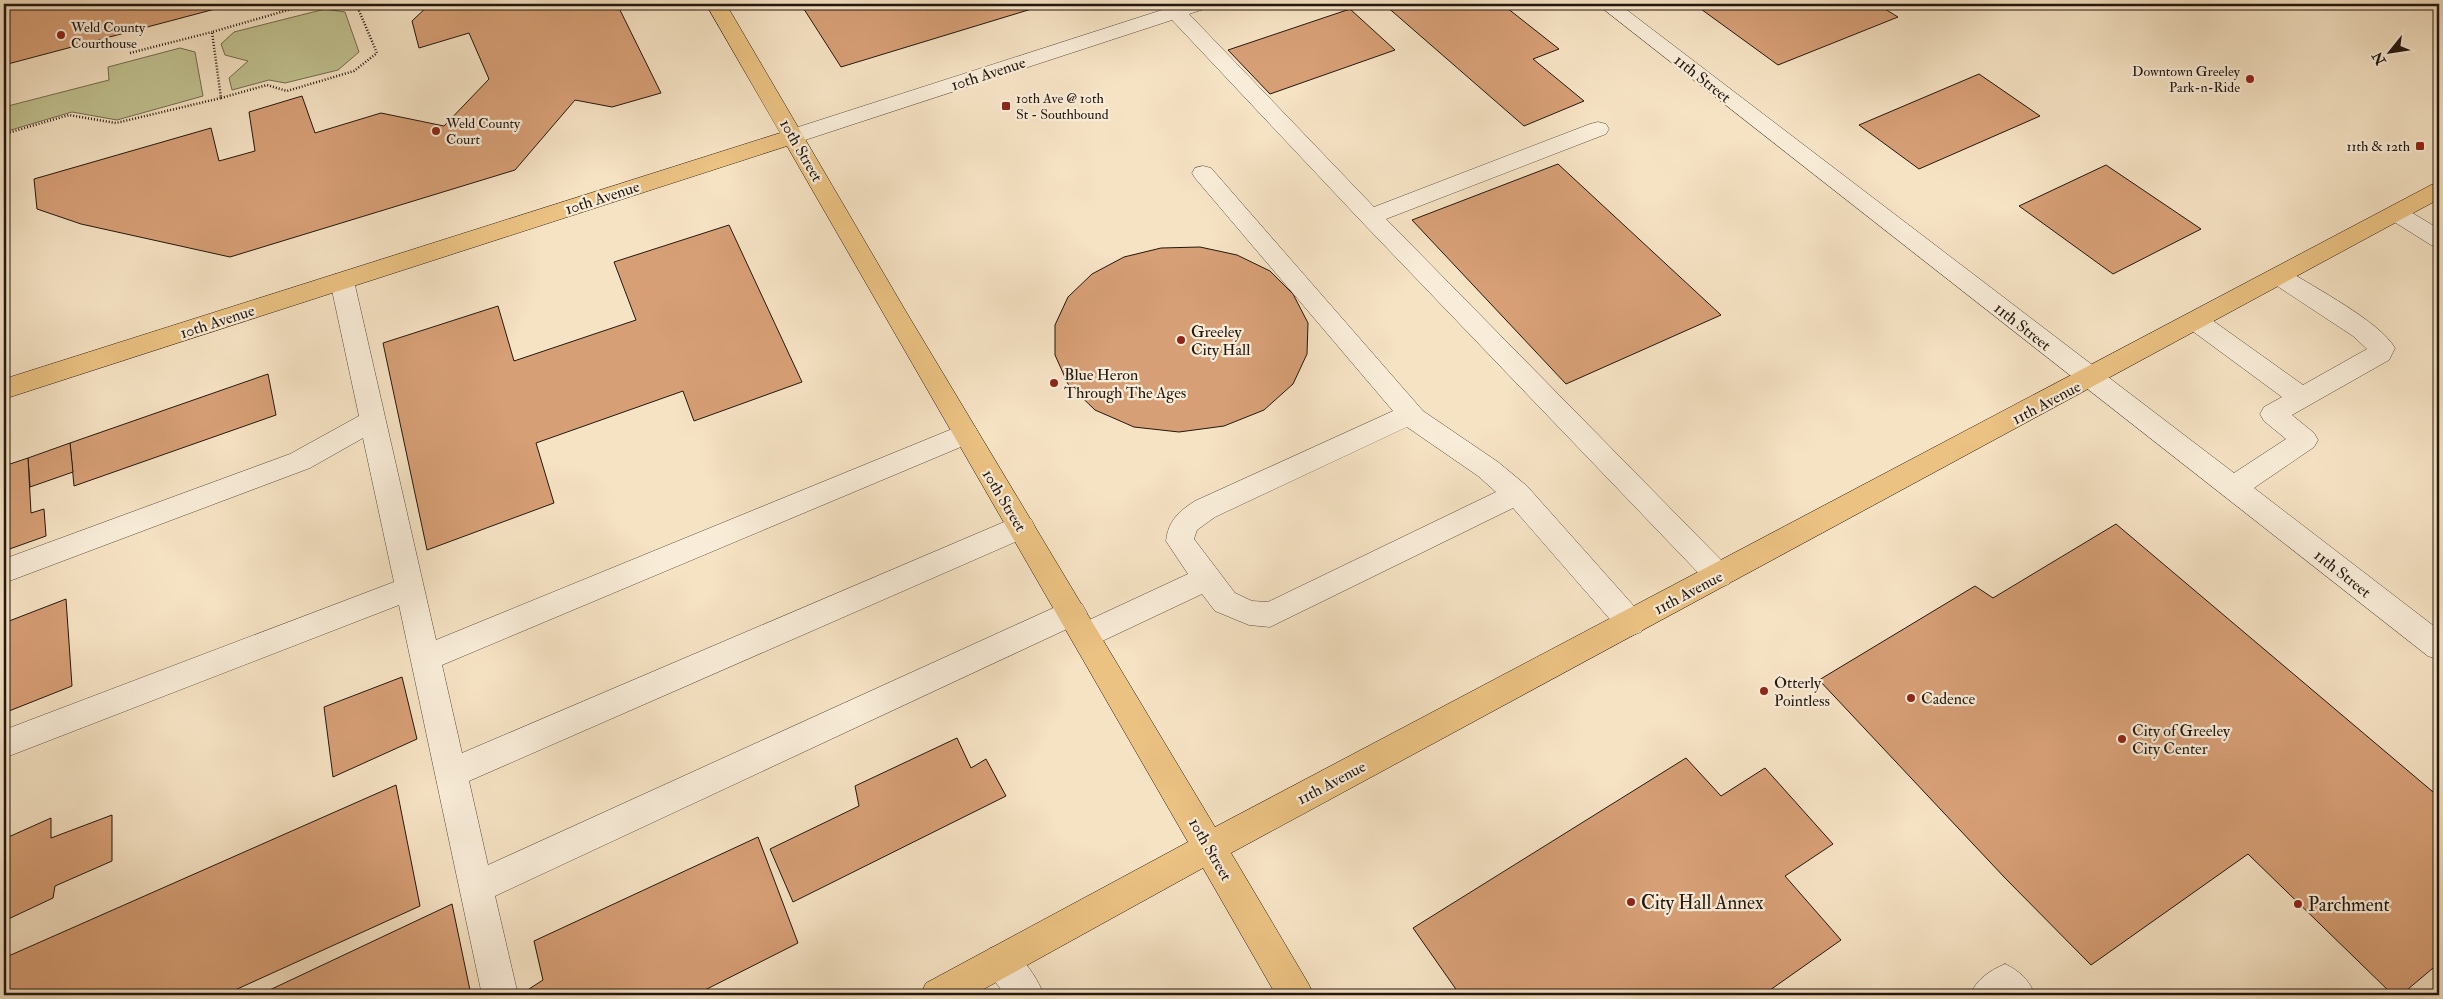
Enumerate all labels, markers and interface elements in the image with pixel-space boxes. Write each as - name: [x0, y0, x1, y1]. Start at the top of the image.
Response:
- place label: Weld County Courthouse: [70, 19, 146, 52]
- north arrow: [2366, 28, 2416, 78]
- marker: Weld County Courthouse: [55, 29, 67, 41]
- text: N: [2368, 48, 2390, 69]
- street label: 11th Street: [1670, 50, 1735, 107]
- street label: 10th Avenue: [949, 52, 1028, 95]
- place label: Downtown Greeley Park-n-Ride: [2132, 63, 2241, 96]
- marker: Downtown Greeley Park-n-Ride: [2244, 73, 2256, 85]
- place label: 10th Ave @ 10th St - Southbound: [1016, 90, 1109, 123]
- marker: 10th Ave @ 10th St - Southbound: [1000, 100, 1012, 112]
- place label: Weld County Court: [445, 115, 521, 148]
- street label: 10th Street: [775, 115, 827, 186]
- marker: Weld County Court: [430, 125, 442, 137]
- place label: 11th & 12th: [2347, 138, 2411, 155]
- marker: 11th & 12th: [2414, 140, 2426, 152]
- street label: 10th Avenue: [563, 176, 642, 219]
- street label: 11th Street: [1990, 298, 2055, 355]
- street label: 10th Avenue: [178, 300, 257, 343]
- place label: Greeley City Hall: [1191, 322, 1250, 360]
- marker: Greeley City Hall: [1175, 334, 1187, 346]
- place label: Blue Heron Through The Ages: [1064, 365, 1186, 403]
- street label: 11th Avenue: [2009, 376, 2084, 429]
- marker: Blue Heron Through The Ages: [1048, 377, 1060, 389]
- street label: 10th Street: [978, 466, 1031, 535]
- street label: 11th Street: [2310, 545, 2375, 602]
- street label: 11th Avenue: [1651, 566, 1726, 619]
- place label: Otterly Pointless: [1774, 673, 1830, 711]
- marker: Otterly Pointless: [1758, 685, 1770, 697]
- place label: Cadence: [1921, 689, 1975, 709]
- marker: Cadence: [1905, 692, 1917, 704]
- place label: City of Greeley City Center: [2132, 721, 2231, 759]
- marker: City of Greeley City Center: [2116, 733, 2128, 745]
- street label: 11th Avenue: [1294, 756, 1369, 809]
- street label: 10th Street: [1184, 814, 1236, 885]
- place label: City Hall Annex: [1641, 891, 1764, 915]
- place label: Parchment: [2308, 893, 2390, 917]
- marker: City Hall Annex: [1625, 896, 1637, 908]
- marker: Parchment: [2292, 898, 2304, 910]

